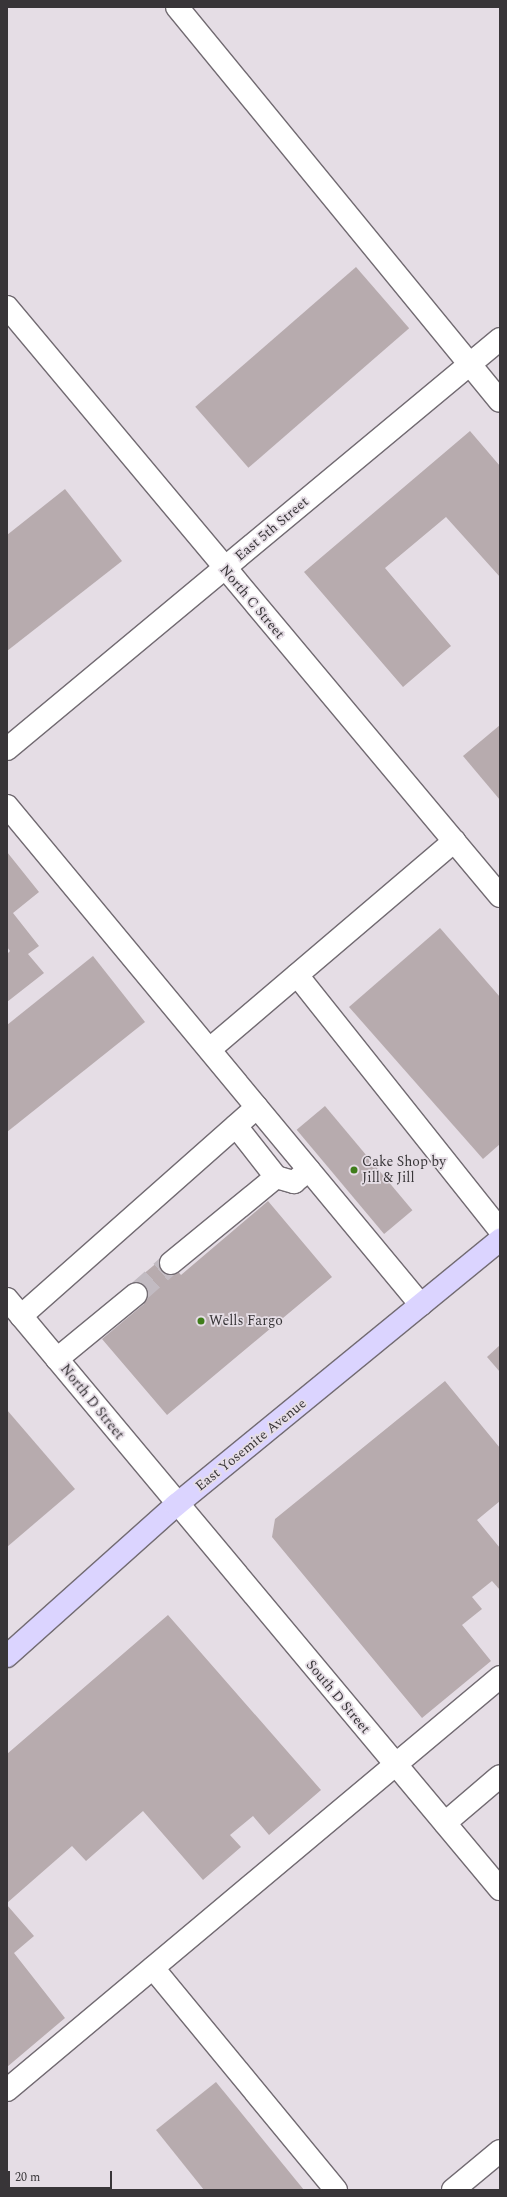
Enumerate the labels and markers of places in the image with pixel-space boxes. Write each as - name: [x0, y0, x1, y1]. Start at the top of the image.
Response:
- place label: Cake Shop by Jill & Jill: [362, 1154, 446, 1186]
- marker: Cake Shop by Jill & Jill: [349, 1165, 359, 1175]
- place label: Wells Fargo: [209, 1313, 283, 1329]
- marker: Wells Fargo: [196, 1316, 206, 1326]

